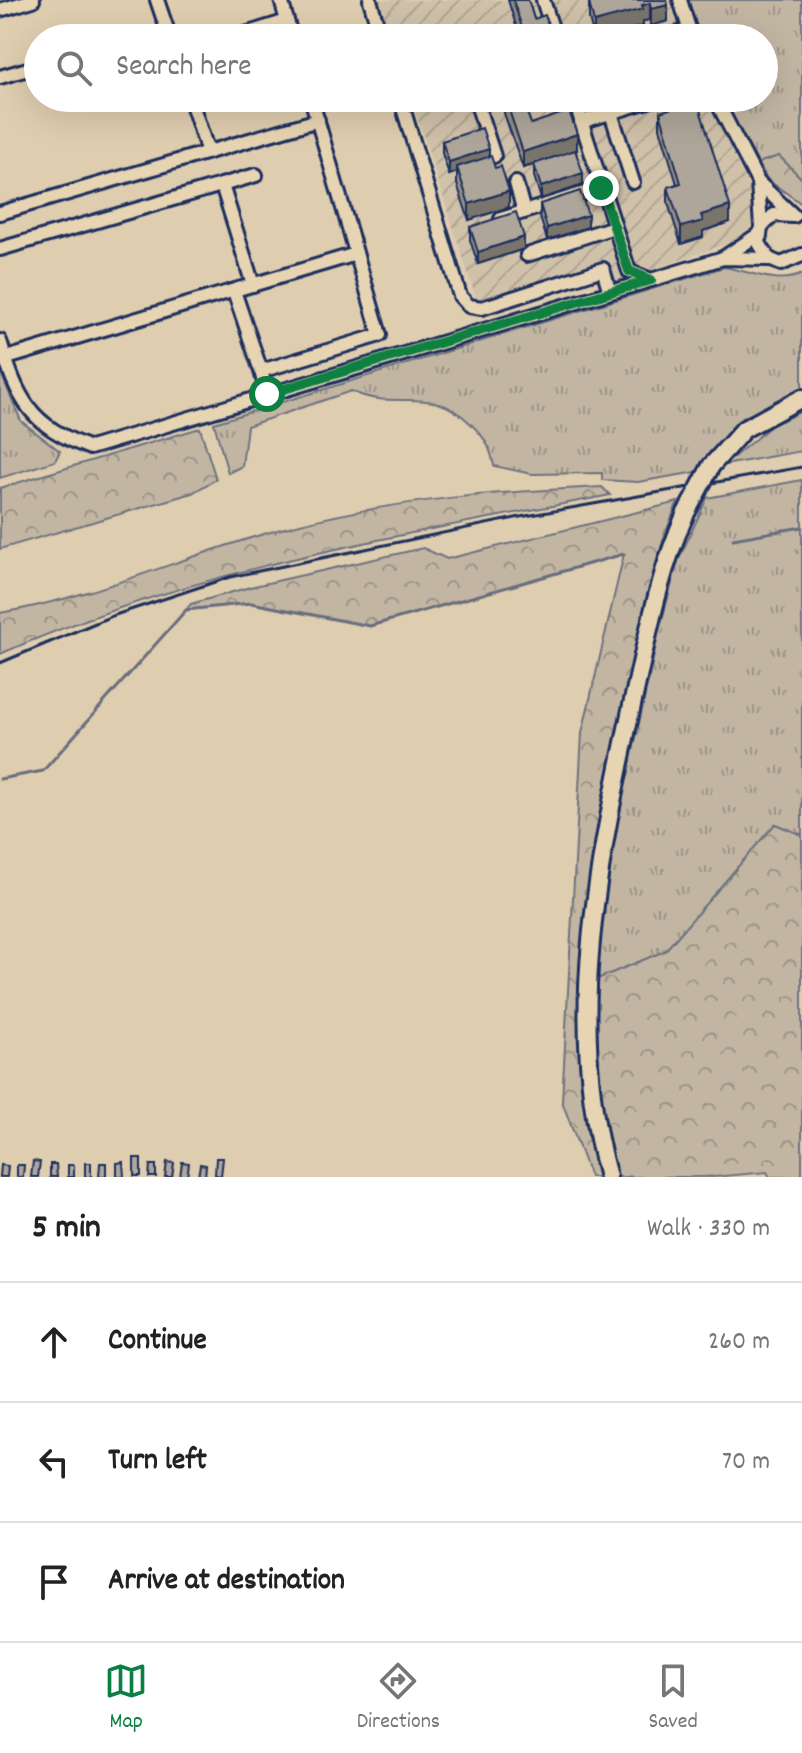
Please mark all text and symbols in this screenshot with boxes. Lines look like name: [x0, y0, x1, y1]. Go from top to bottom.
search box: [24, 24, 778, 112]
icon: search: [52, 46, 96, 90]
text: Search here: [116, 47, 252, 90]
route end: [583, 170, 619, 206]
route start: [249, 376, 285, 412]
text: 5 min: [32, 1205, 101, 1254]
text: Walk · 330 m: [647, 1211, 770, 1248]
icon: ahead: [32, 1320, 76, 1364]
text: Continue: [108, 1321, 207, 1364]
text: 260 m: [708, 1324, 770, 1361]
icon: left: [32, 1440, 76, 1484]
text: Turn left: [108, 1441, 207, 1484]
text: 70 m: [722, 1444, 770, 1481]
icon: arrive: [32, 1560, 76, 1604]
text: Arrive at destination: [108, 1561, 345, 1604]
tab: Map: [104, 1659, 148, 1738]
tab: Directions: [357, 1659, 440, 1738]
tab: Saved: [649, 1659, 698, 1738]

